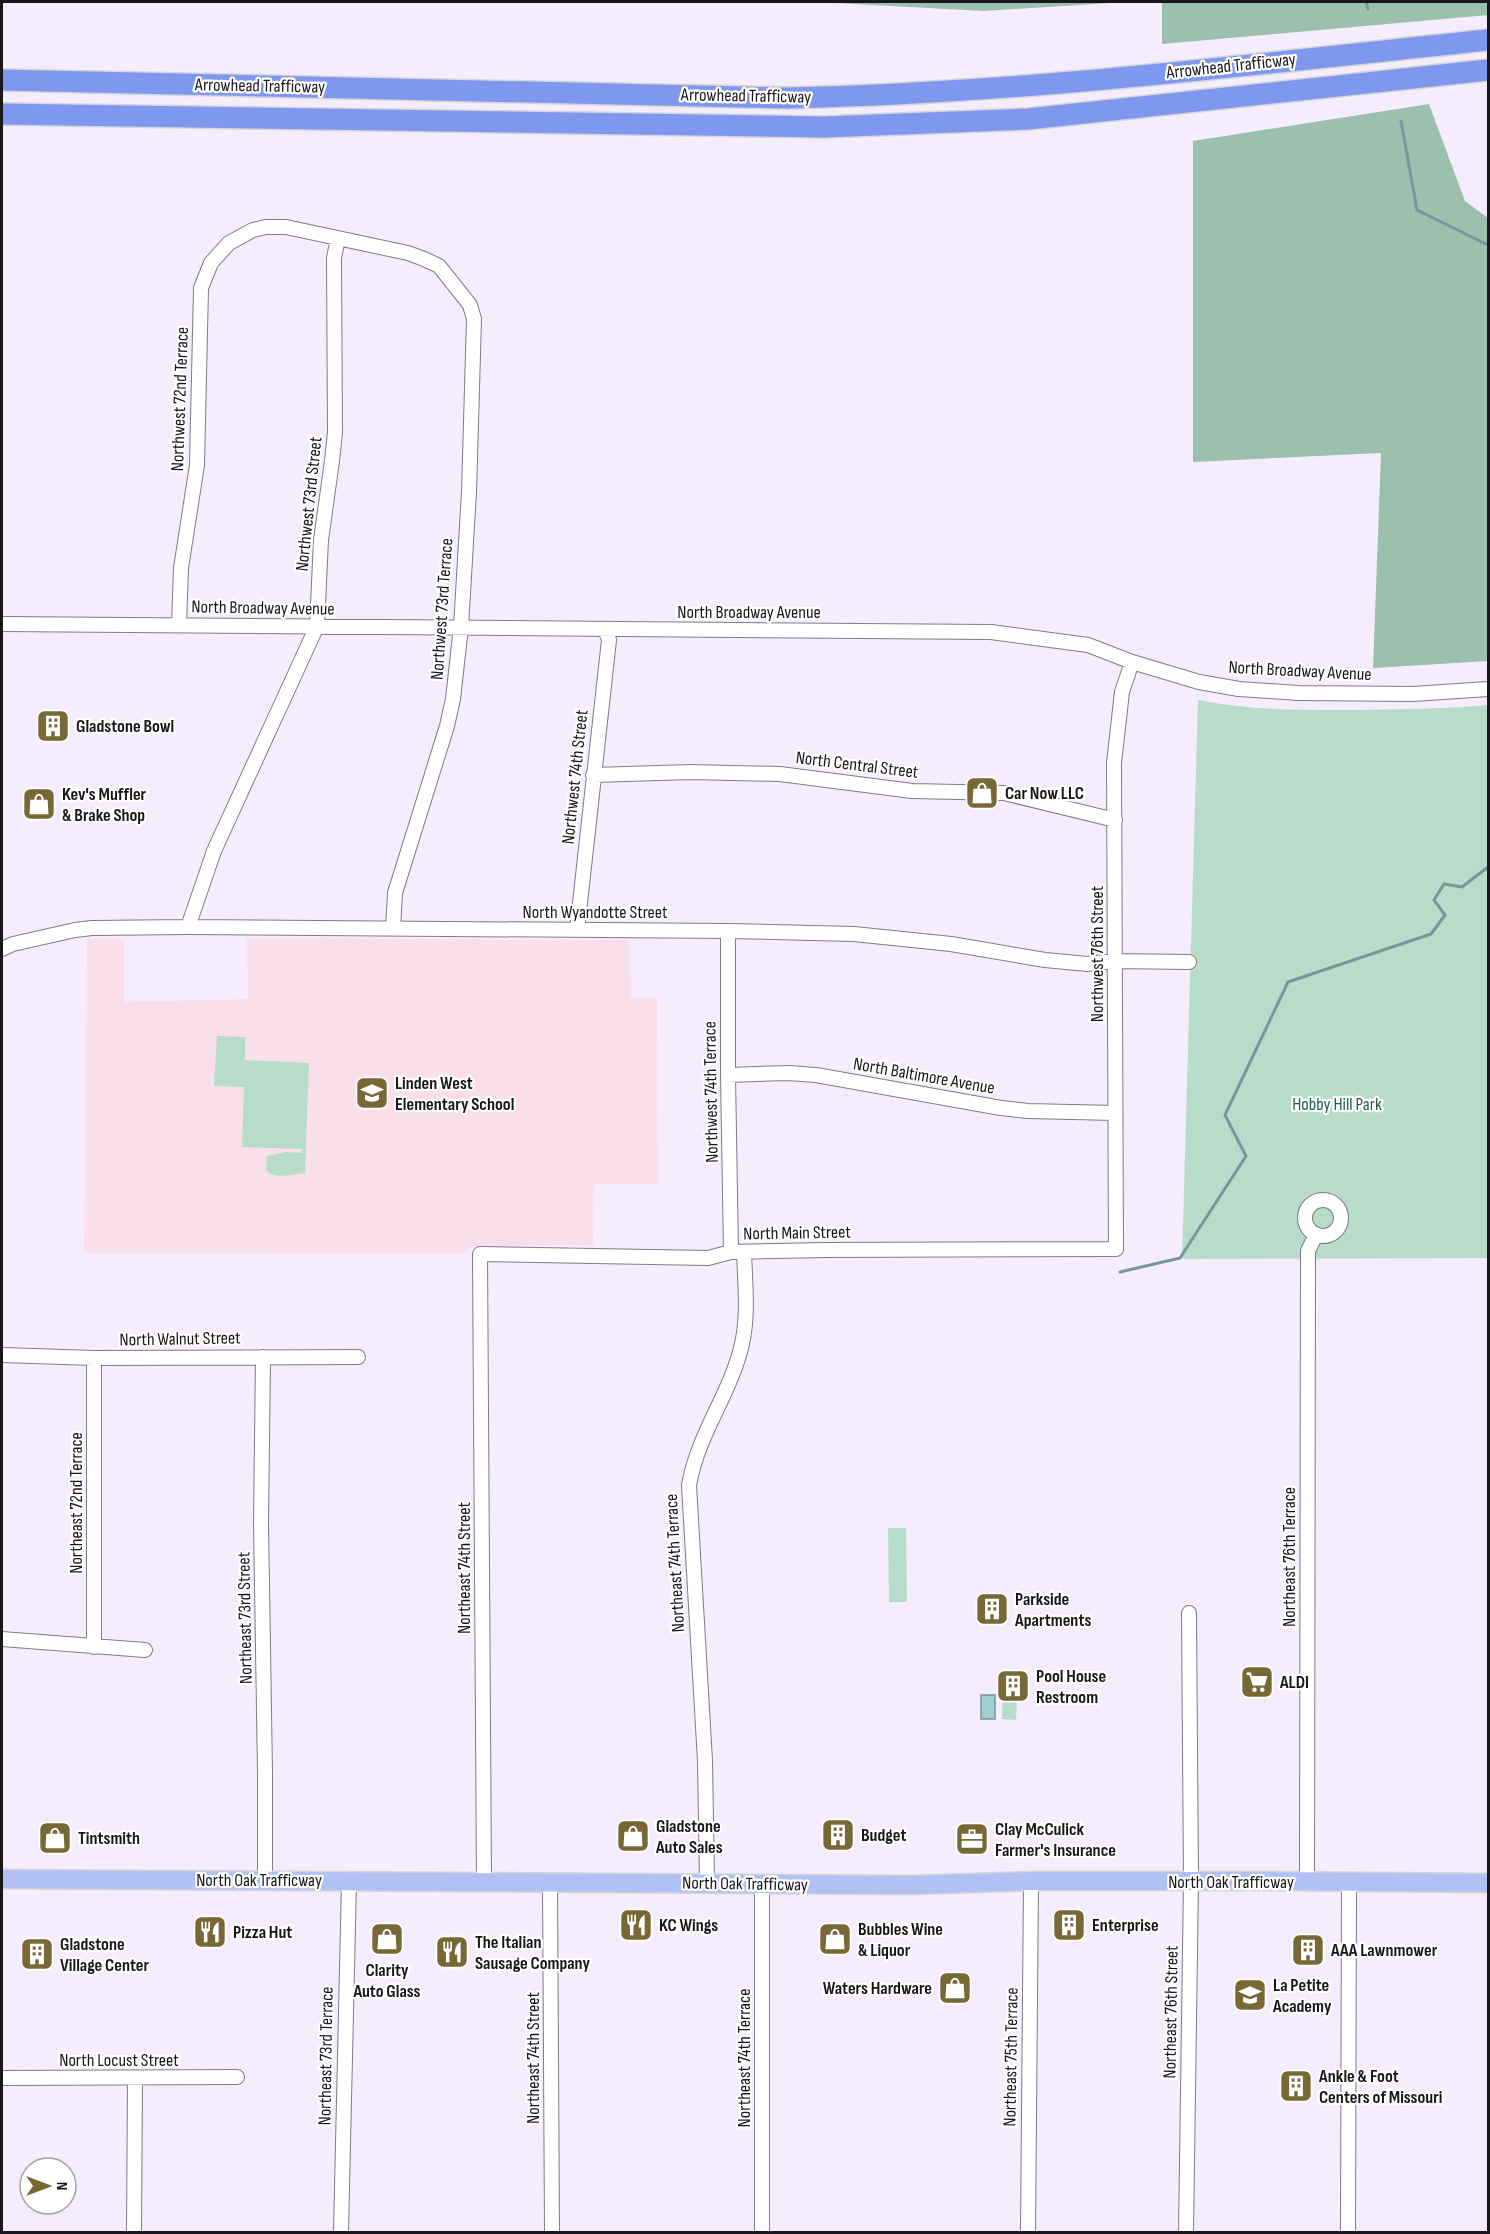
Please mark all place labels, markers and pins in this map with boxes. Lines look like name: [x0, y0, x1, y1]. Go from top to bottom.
building icon: Gladstone Bowl: [35, 708, 71, 744]
place label: Gladstone Bowl: [76, 716, 174, 737]
shop icon: Car Now LLC: [964, 775, 1000, 811]
place label: Car Now LLC: [1005, 783, 1084, 804]
place label: Kev's Muffler & Brake Shop: [62, 784, 147, 826]
shop icon: Kev's Muffler & Brake Shop: [21, 786, 57, 822]
place label: Linden West Elementary School: [395, 1073, 514, 1115]
school or university icon: Linden West Elementary School: [354, 1075, 390, 1111]
place label: Parkside Apartments: [1014, 1589, 1091, 1631]
building icon: Parkside Apartments: [974, 1591, 1010, 1627]
supermarket icon: ALDI: [1239, 1664, 1275, 1700]
place label: Pool House Restroom: [1036, 1666, 1106, 1708]
building icon: Pool House Restroom: [995, 1668, 1031, 1704]
place label: ALDI: [1279, 1672, 1309, 1693]
place label: Gladstone Auto Sales: [655, 1816, 723, 1858]
building icon: Budget: [820, 1817, 856, 1853]
shop icon: Gladstone Auto Sales: [615, 1818, 651, 1854]
place label: Clay McCulick Farmer's Insurance: [995, 1819, 1116, 1861]
shop icon: Tintsmith: [37, 1820, 73, 1856]
office icon: Clay McCulick Farmer's Insurance: [954, 1821, 990, 1857]
place label: Budget: [861, 1825, 906, 1846]
place label: Tintsmith: [78, 1828, 140, 1849]
restaurant icon: KC Wings: [618, 1907, 654, 1943]
building icon: Enterprise: [1051, 1907, 1087, 1943]
restaurant icon: Pizza Hut: [192, 1914, 228, 1950]
place label: KC Wings: [659, 1915, 718, 1936]
place label: Enterprise: [1092, 1915, 1159, 1936]
place label: Bubbles Wine & Liquor: [858, 1919, 943, 1961]
shop icon: Clarity Auto Glass: [369, 1921, 405, 1957]
shop icon: Bubbles Wine & Liquor: [817, 1921, 853, 1957]
place label: Pizza Hut: [233, 1922, 292, 1943]
place label: The Italian Sausage Company: [475, 1932, 591, 1974]
building icon: AAA Lawnmower: [1290, 1932, 1326, 1968]
place label: Gladstone Village Center: [60, 1934, 150, 1976]
restaurant icon: The Italian Sausage Company: [434, 1934, 470, 1970]
building icon: Gladstone Village Center: [19, 1936, 55, 1972]
place label: AAA Lawnmower: [1330, 1940, 1438, 1961]
place label: Clarity Auto Glass: [352, 1960, 421, 2002]
shop icon: Waters Hardware: [937, 1970, 973, 2006]
place label: La Petite Academy: [1272, 1975, 1332, 2017]
school or university icon: La Petite Academy: [1232, 1977, 1268, 2013]
place label: Waters Hardware: [823, 1978, 932, 1999]
place label: Ankle & Foot Centers of Missouri: [1318, 2066, 1442, 2108]
building icon: Ankle & Foot Centers of Missouri: [1278, 2068, 1314, 2104]

